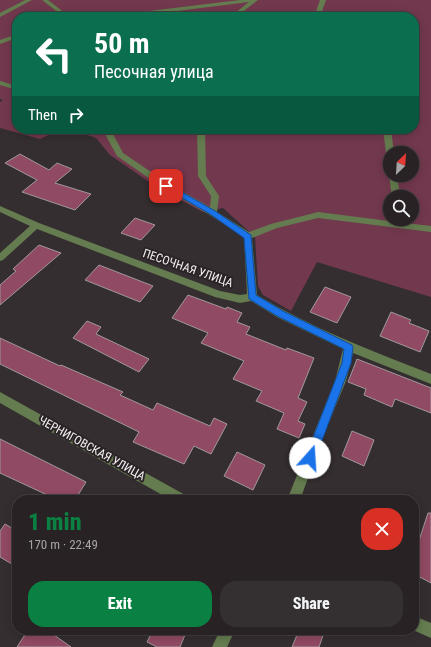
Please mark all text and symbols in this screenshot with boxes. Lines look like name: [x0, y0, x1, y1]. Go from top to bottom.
text: 50 m: [94, 27, 150, 60]
icon: left: [28, 28, 80, 80]
text: Песочная улица: [94, 61, 214, 82]
icon: right: [65, 104, 87, 126]
text: Then: [28, 106, 57, 124]
north arrow: [383, 146, 419, 182]
map controls: [383, 146, 419, 226]
pin: [149, 169, 183, 203]
icon: arrive: [155, 175, 177, 197]
button: search: [383, 190, 419, 226]
street label: ПЕСОЧНАЯ УЛИЦА: [141, 246, 235, 290]
street label: ЧЕРНИГОВСКАЯ УЛИЦА: [36, 413, 148, 483]
position arrow: [289, 437, 331, 479]
text: 1 min: [28, 508, 82, 536]
button: close: [361, 508, 403, 550]
text: 170 m · 22:49: [28, 537, 98, 552]
button: Exit: [28, 581, 212, 627]
button: Share: [220, 581, 403, 627]

